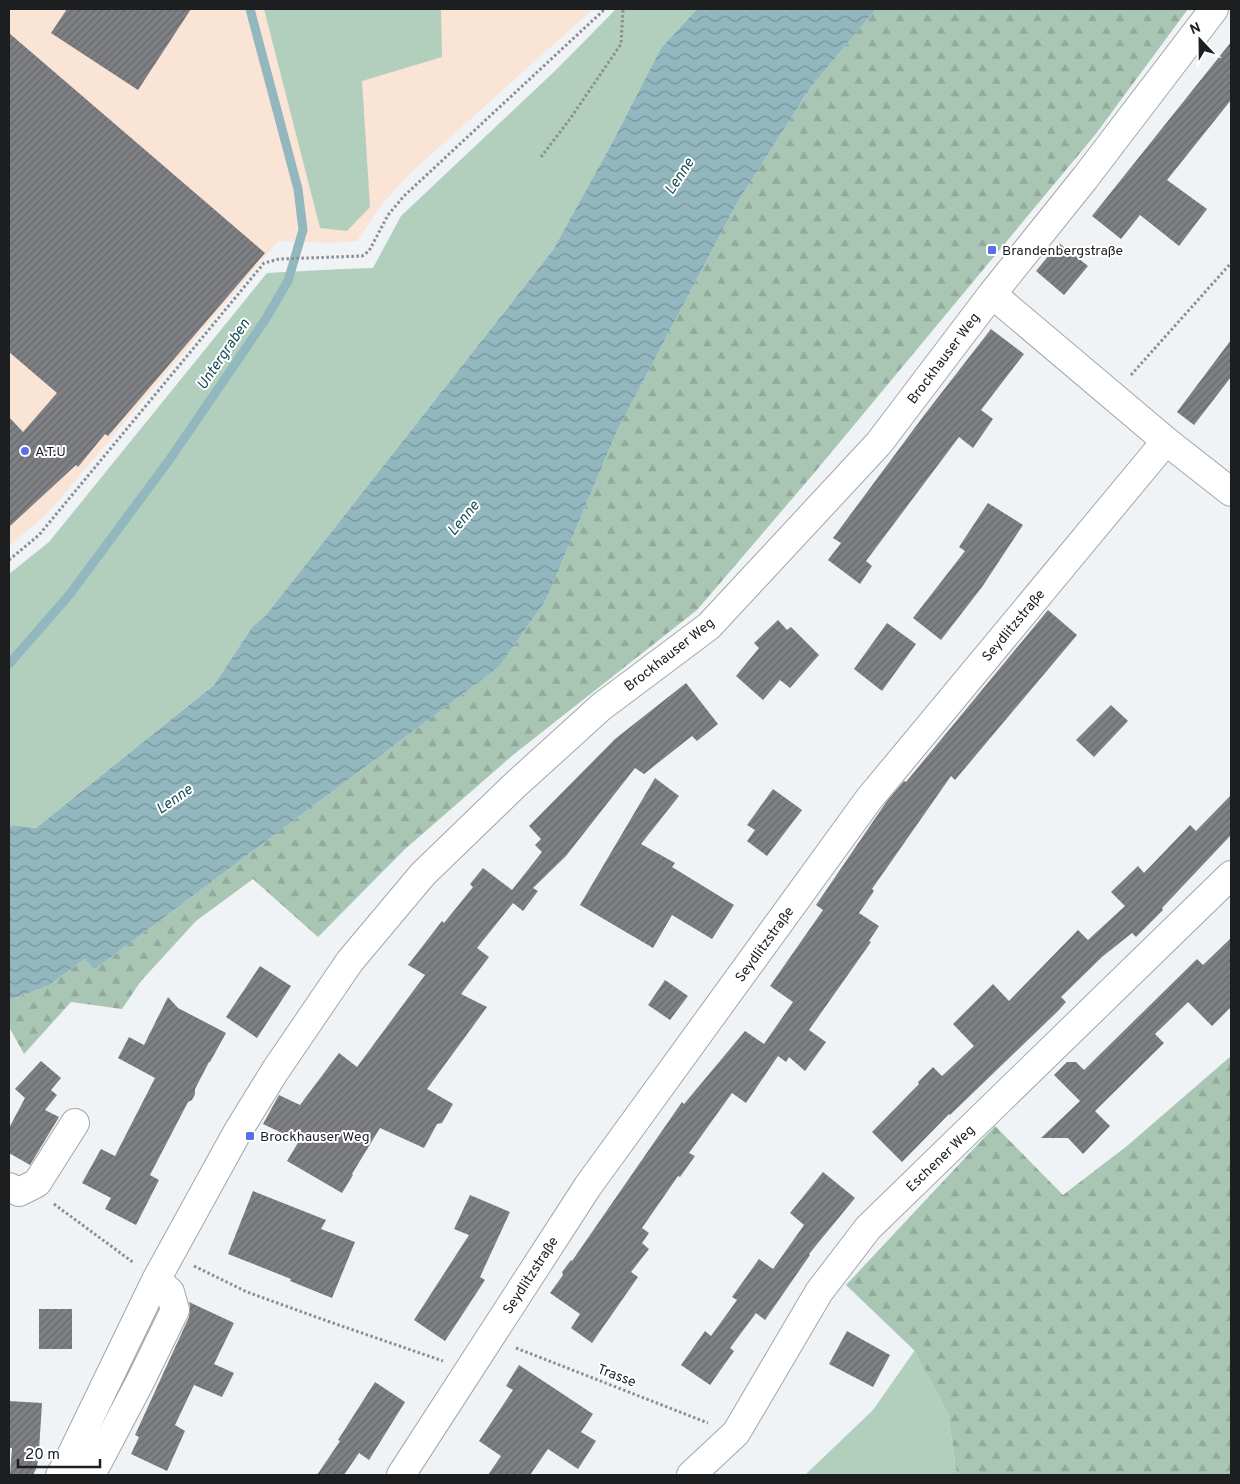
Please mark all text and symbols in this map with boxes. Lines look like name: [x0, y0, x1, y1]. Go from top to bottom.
north arrow: [1175, 15, 1225, 65]
text: N: [1188, 20, 1204, 39]
water label: Lenne: [661, 155, 699, 199]
place label: Brandenbergstraße: [1002, 243, 1123, 260]
marker: Brandenbergstraße: [986, 244, 998, 256]
street label: Brockhauser Weg: [904, 310, 984, 408]
water label: Untergraben: [194, 316, 255, 394]
place label: A.T.U: [35, 444, 66, 461]
marker: A.T.U: [19, 445, 31, 457]
water label: Lenne: [444, 497, 484, 540]
street label: Seydlitzstraße: [979, 586, 1049, 665]
street label: Brockhauser Weg: [621, 615, 718, 696]
water label: Lenne: [153, 781, 197, 819]
street label: Seydlitzstraße: [732, 904, 798, 986]
street label: Eschener Weg: [903, 1122, 979, 1196]
place label: Brockhauser Weg: [260, 1129, 370, 1146]
marker: Brockhauser Weg: [244, 1130, 256, 1142]
street label: Seydlitzstraße: [500, 1234, 563, 1318]
street label: Trasse: [595, 1361, 638, 1392]
scale bar: [18, 1436, 100, 1468]
text: 20 m: [25, 1446, 60, 1465]

